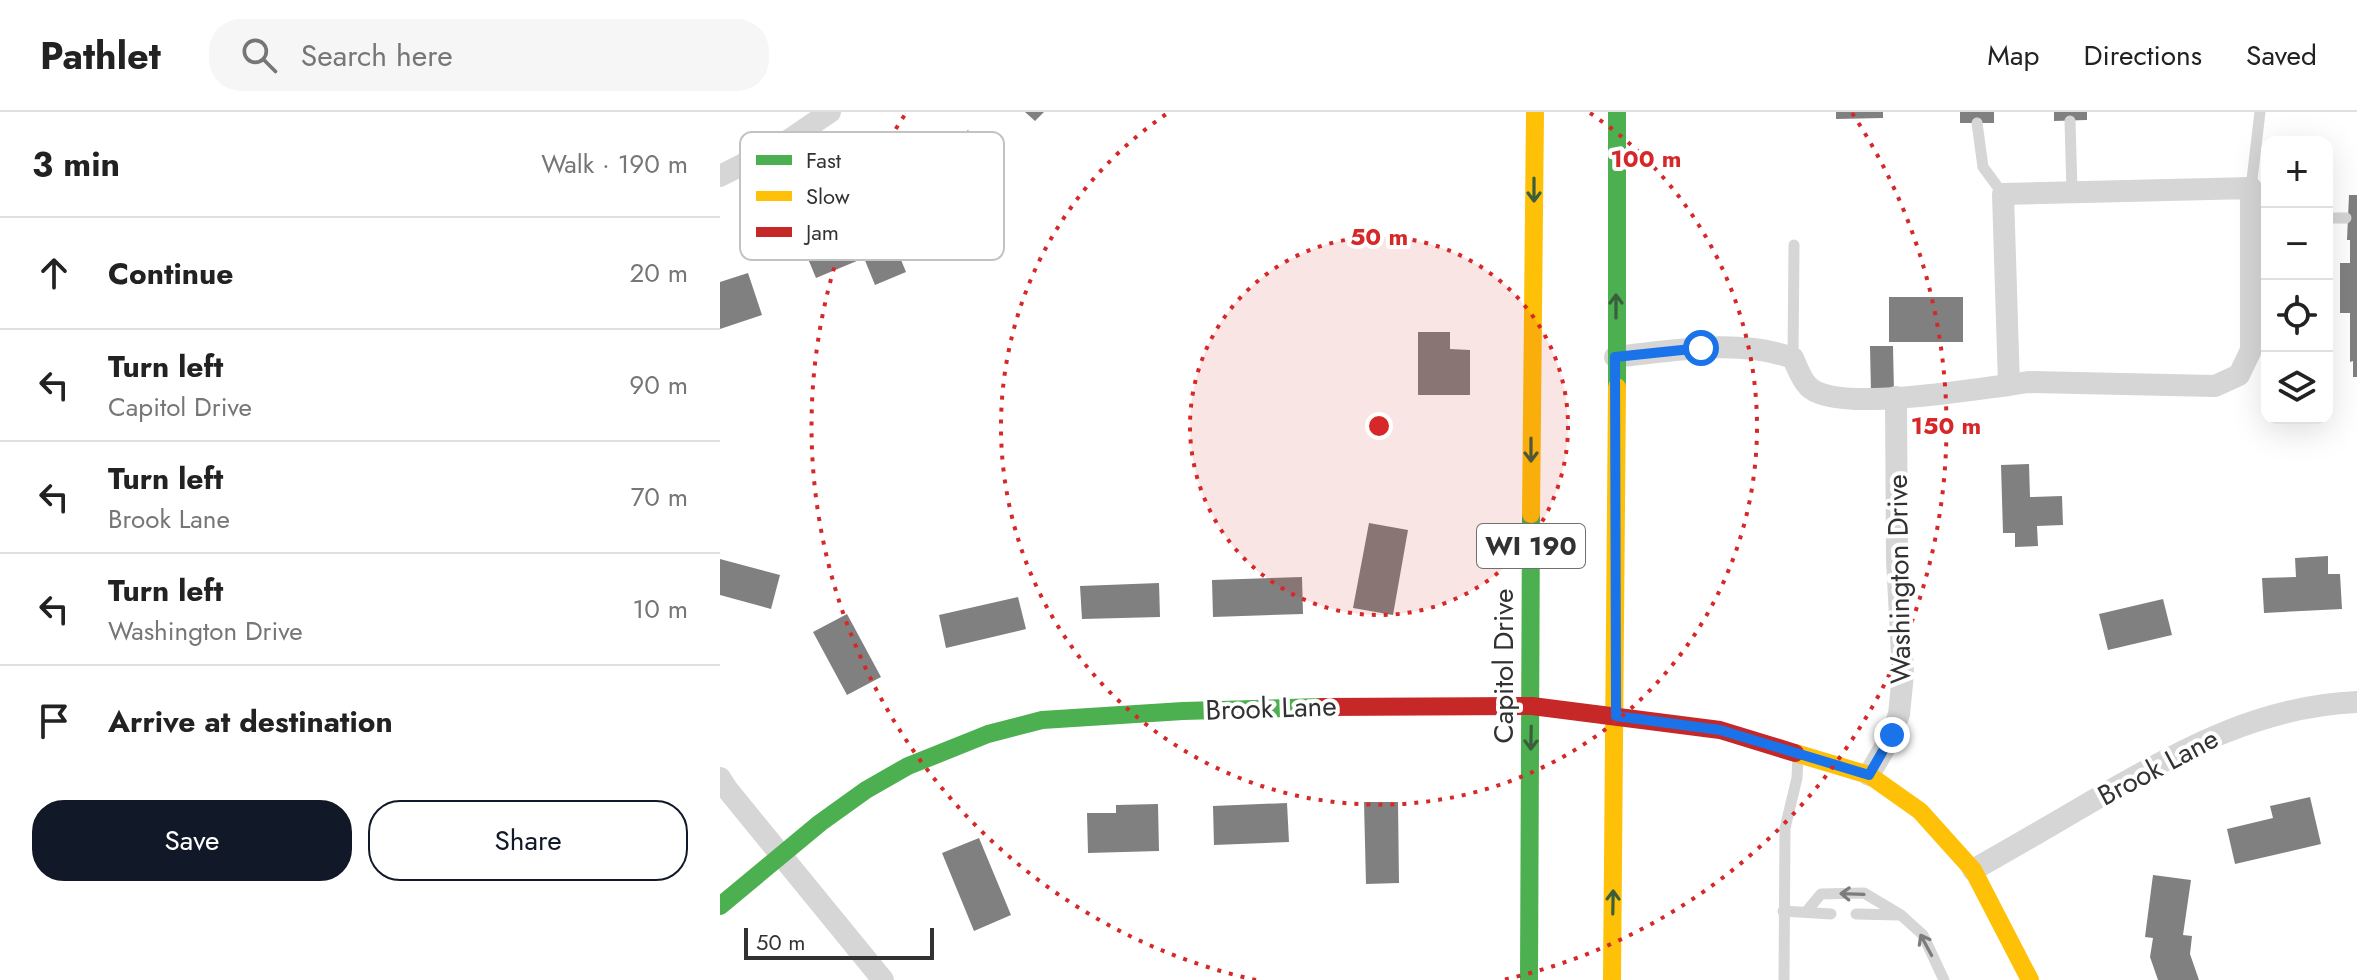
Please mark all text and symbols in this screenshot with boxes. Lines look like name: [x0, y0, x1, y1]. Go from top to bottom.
search box: [209, 19, 769, 91]
text: Pathlet: [40, 28, 161, 83]
icon: search: [237, 33, 281, 77]
text: Search here: [301, 34, 453, 77]
text: Map: [1987, 35, 2039, 76]
text: Directions: [2083, 35, 2202, 76]
text: Saved: [2246, 35, 2317, 76]
legend: [740, 132, 1004, 260]
map controls: [2261, 136, 2333, 424]
button: +: [2261, 136, 2333, 208]
text: 3 min: [32, 140, 120, 189]
text: 100 m: [1611, 141, 1681, 176]
text: Fast: [806, 144, 842, 176]
text: Walk · 190 m: [541, 145, 688, 183]
one-way arrow: [1526, 176, 1542, 203]
text: Slow: [806, 180, 850, 212]
button: −: [2261, 208, 2333, 280]
text: Jam: [803, 216, 839, 248]
text: 50 m: [1350, 219, 1408, 254]
icon: ahead: [32, 251, 76, 295]
text: Continue: [108, 252, 234, 295]
text: 20 m: [630, 254, 688, 292]
button: locate: [2261, 280, 2333, 352]
one-way arrow: [1608, 293, 1624, 320]
route start: [1683, 330, 1719, 366]
text: Turn left: [108, 345, 223, 388]
button: layers: [2261, 352, 2333, 424]
icon: left: [32, 363, 76, 407]
text: 90 m: [629, 366, 688, 404]
text: Capitol Drive: [108, 388, 252, 426]
text: 150 m: [1911, 408, 1981, 443]
centre of rings: [1365, 412, 1393, 440]
one-way arrow: [1523, 436, 1539, 463]
text: Turn left: [108, 457, 223, 500]
street label: Washington Drive: [1877, 474, 1921, 684]
icon: left: [32, 475, 76, 519]
text: 70 m: [631, 478, 688, 516]
text: Brook Lane: [108, 500, 230, 538]
road number: WI 190: [1477, 524, 1585, 568]
text: Turn left: [108, 569, 223, 612]
icon: left: [32, 587, 76, 631]
street label: Capitol Drive: [1483, 589, 1524, 743]
text: 10 m: [633, 590, 688, 628]
text: Washington Drive: [108, 612, 303, 650]
street label: Brook Lane: [1205, 685, 1337, 731]
icon: arrive: [32, 699, 76, 743]
text: Arrive at destination: [108, 700, 393, 743]
route end: [1874, 717, 1910, 753]
street label: Brook Lane: [2090, 718, 2226, 816]
one-way arrow: [1524, 724, 1539, 751]
button: Save: [32, 800, 352, 881]
button: Share: [368, 800, 688, 881]
one-way arrow: [1839, 886, 1866, 902]
one-way arrow: [1606, 889, 1621, 916]
scale bar: [744, 924, 934, 960]
text: 50 m: [756, 926, 805, 958]
one-way arrow: [1918, 934, 1934, 957]

